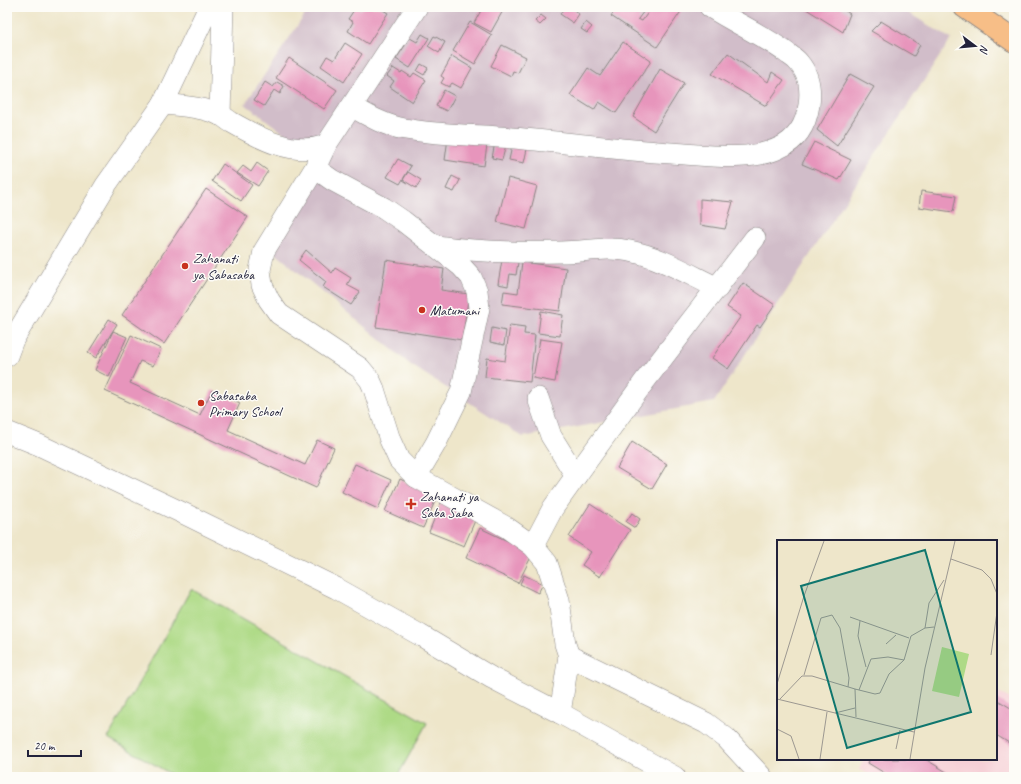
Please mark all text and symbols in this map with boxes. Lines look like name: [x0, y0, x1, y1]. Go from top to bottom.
north arrow: [955, 26, 995, 66]
text: N: [976, 44, 992, 56]
place label: Zahanati ya Sabasaba: [192, 250, 255, 283]
marker: Zahanati ya Sabasaba: [180, 261, 190, 271]
place label: Matumani: [430, 302, 482, 319]
marker: Matumani: [417, 305, 427, 315]
place label: Sabasaba Primary School: [209, 387, 284, 420]
marker: Sabasaba Primary School: [196, 398, 206, 408]
place label: Zahanati ya Saba Saba: [420, 488, 480, 521]
marker: Zahanati ya Saba Saba: [405, 498, 417, 510]
inset map: [777, 540, 997, 760]
scale bar: [28, 732, 81, 758]
text: 20 m: [34, 738, 56, 754]

